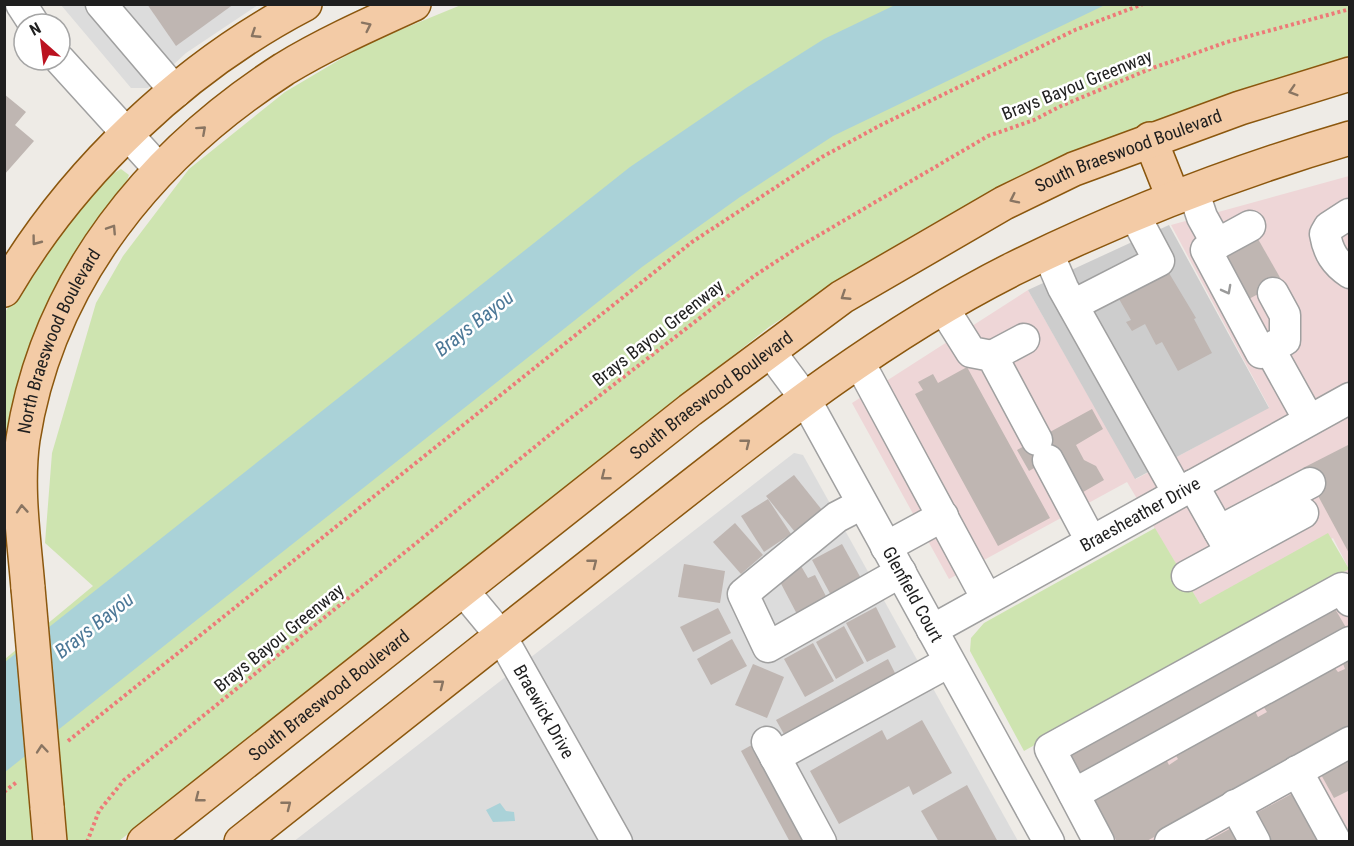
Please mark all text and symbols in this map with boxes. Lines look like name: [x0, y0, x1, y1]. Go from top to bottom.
north arrow: [12, 12, 72, 72]
text: N: [26, 19, 44, 40]
one-way arrow: [360, 22, 371, 33]
one-way arrow: [251, 27, 261, 39]
street label: Brays Bayou Greenway: [999, 45, 1155, 124]
one-way arrow: [1288, 84, 1299, 96]
street label: South Braeswood Boulevard: [1031, 105, 1225, 196]
one-way arrow: [195, 126, 206, 137]
one-way arrow: [1009, 191, 1020, 203]
one-way arrow: [104, 225, 116, 235]
one-way arrow: [32, 235, 43, 246]
street label: North Braeswood Boulevard: [13, 245, 105, 435]
street label: Brays Bayou Greenway: [588, 275, 728, 390]
one-way arrow: [1220, 283, 1231, 294]
water label: Brays Bayou: [430, 285, 518, 361]
one-way arrow: [841, 289, 852, 300]
street label: South Braeswood Boulevard: [625, 326, 796, 464]
one-way arrow: [740, 439, 751, 450]
one-way arrow: [601, 469, 612, 480]
street label: Braesheather Drive: [1076, 472, 1204, 556]
one-way arrow: [15, 505, 28, 514]
street label: Glenfield Court: [878, 543, 948, 646]
one-way arrow: [586, 560, 597, 571]
street label: Brays Bayou Greenway: [210, 579, 348, 696]
water label: Brays Bayou: [50, 587, 138, 663]
street label: South Braeswood Boulevard: [244, 625, 413, 765]
street label: Braewick Drive: [509, 661, 579, 762]
one-way arrow: [433, 681, 444, 692]
one-way arrow: [36, 744, 49, 753]
one-way arrow: [195, 790, 206, 801]
one-way arrow: [280, 802, 291, 813]

